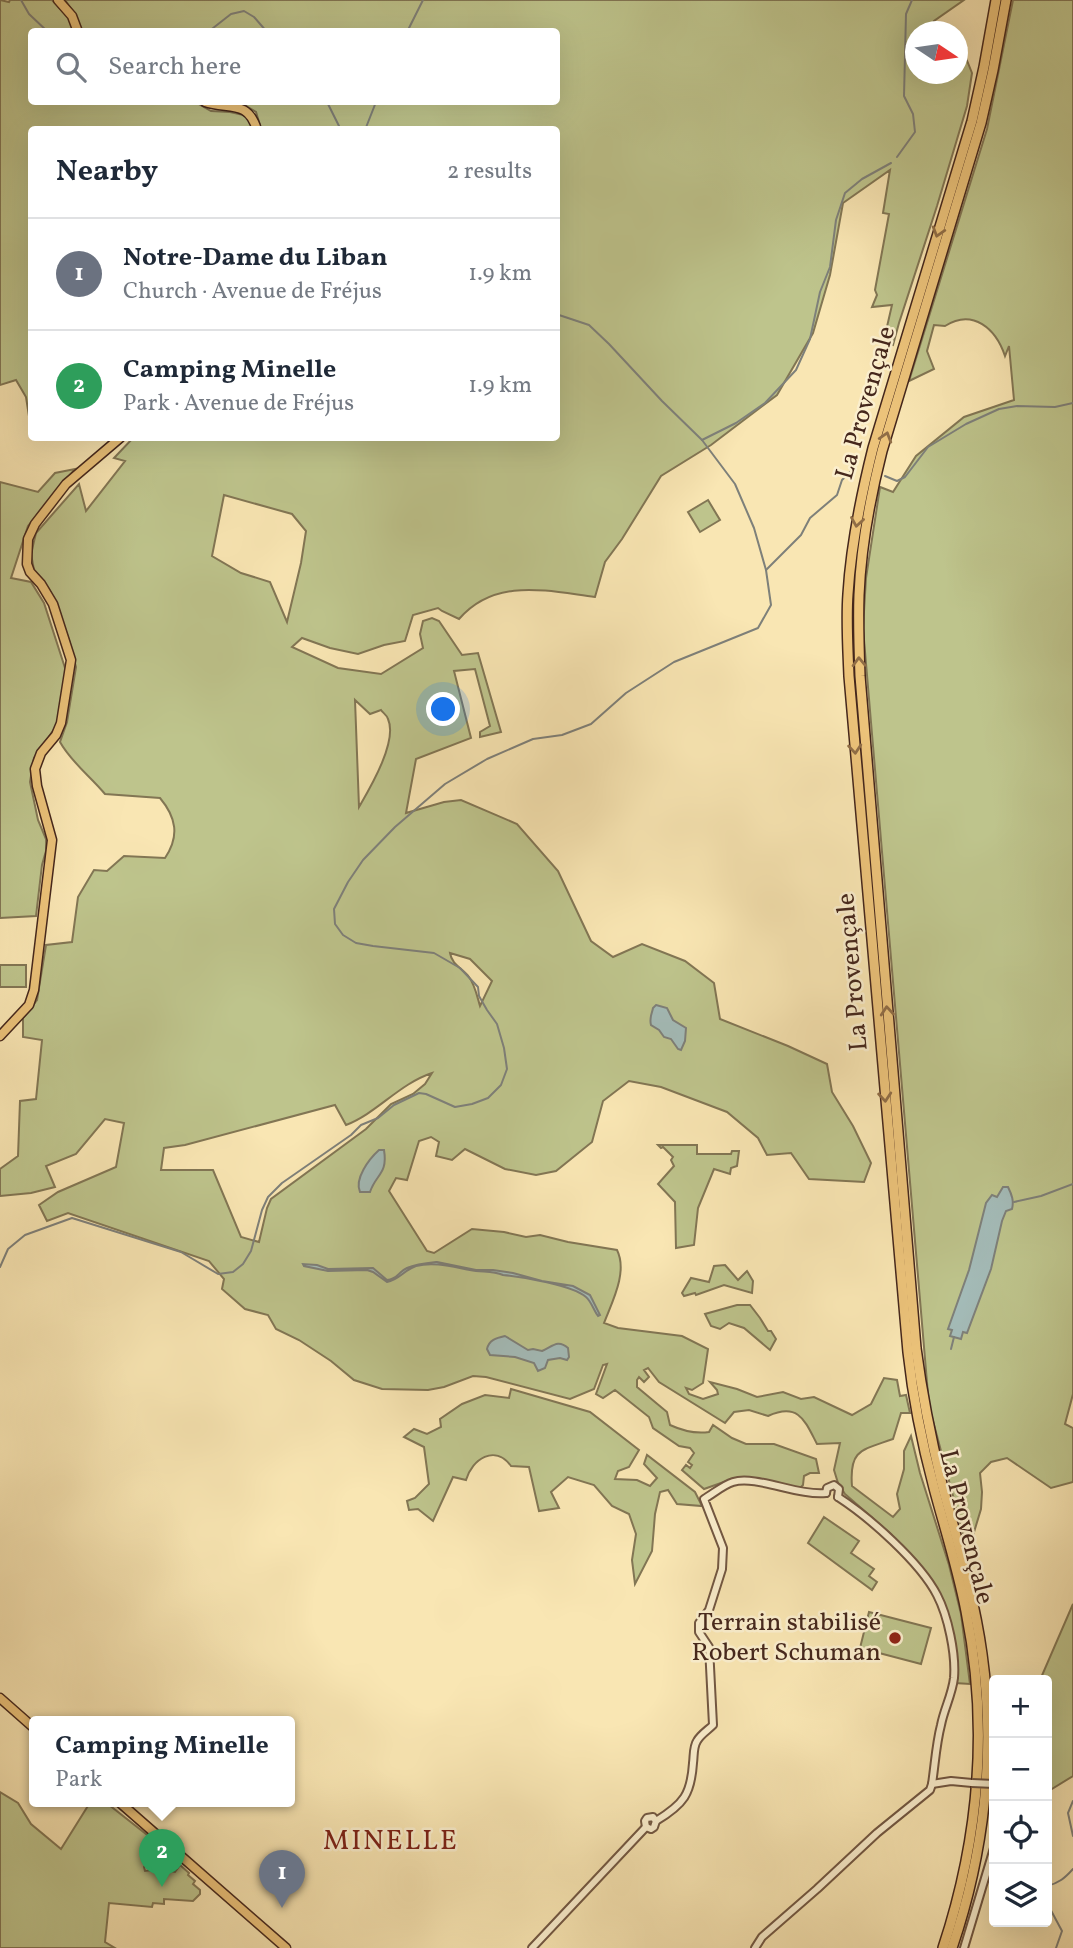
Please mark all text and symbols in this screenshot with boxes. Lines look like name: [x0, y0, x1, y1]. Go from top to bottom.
north arrow: [905, 21, 968, 84]
search box: [28, 28, 560, 105]
icon: search: [52, 48, 90, 86]
text: Search here: [108, 49, 241, 85]
text: Nearby: [56, 151, 158, 193]
text: 2 results: [447, 156, 532, 188]
one-way arrow: [932, 226, 947, 238]
text: Notre-Dame du Liban: [123, 240, 388, 276]
text: 1: [74, 258, 84, 290]
text: 1.9 km: [468, 258, 532, 290]
text: Church · Avenue de Fréjus: [123, 276, 382, 308]
street label: La Provençale: [827, 322, 905, 484]
text: Camping Minelle: [123, 352, 336, 388]
text: 2: [73, 370, 85, 402]
text: 1.9 km: [468, 370, 532, 402]
text: Park · Avenue de Fréjus: [123, 388, 354, 420]
one-way arrow: [878, 431, 893, 443]
one-way arrow: [850, 516, 865, 528]
one-way arrow: [852, 656, 867, 667]
your location: [426, 692, 460, 726]
one-way arrow: [847, 743, 862, 754]
street label: La Provençale: [828, 892, 878, 1052]
one-way arrow: [880, 1005, 895, 1016]
one-way arrow: [877, 1092, 892, 1103]
street label: La Provençale: [929, 1446, 1003, 1608]
place label: Terrain stabilisé Robert Schuman: [691, 1605, 881, 1671]
marker: Terrain stabilisé Robert Schuman: [887, 1630, 903, 1646]
map controls: [989, 1675, 1052, 1927]
button: +: [989, 1675, 1052, 1738]
popup: [29, 1716, 295, 1807]
text: Camping Minelle: [55, 1728, 269, 1764]
button: −: [989, 1738, 1052, 1801]
text: Park: [55, 1764, 102, 1796]
button: locate: [989, 1801, 1052, 1864]
district label: MINELLE: [323, 1822, 459, 1861]
pin: 2: [139, 1829, 185, 1887]
pin: 1: [259, 1850, 305, 1908]
button: layers: [989, 1864, 1052, 1927]

